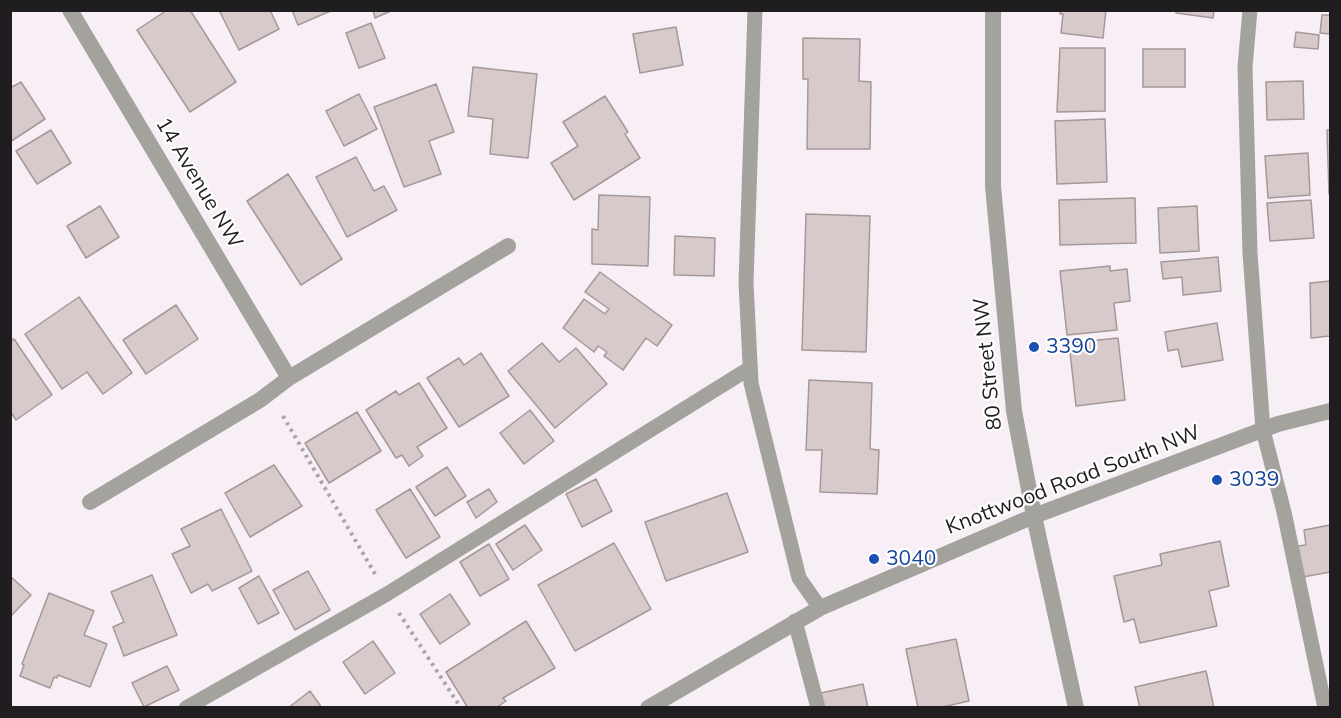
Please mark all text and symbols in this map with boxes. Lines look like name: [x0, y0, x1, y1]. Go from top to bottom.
street label: 14 Avenue NW: [150, 113, 248, 253]
street label: 80 Street NW: [969, 296, 1007, 432]
place label: 3390: [1046, 334, 1096, 360]
marker: 3390: [1027, 340, 1041, 354]
street label: Knottwood Road South NW: [942, 420, 1204, 540]
place label: 3039: [1229, 467, 1279, 493]
marker: 3039: [1210, 473, 1224, 487]
place label: 3040: [886, 546, 936, 572]
marker: 3040: [867, 552, 881, 566]

